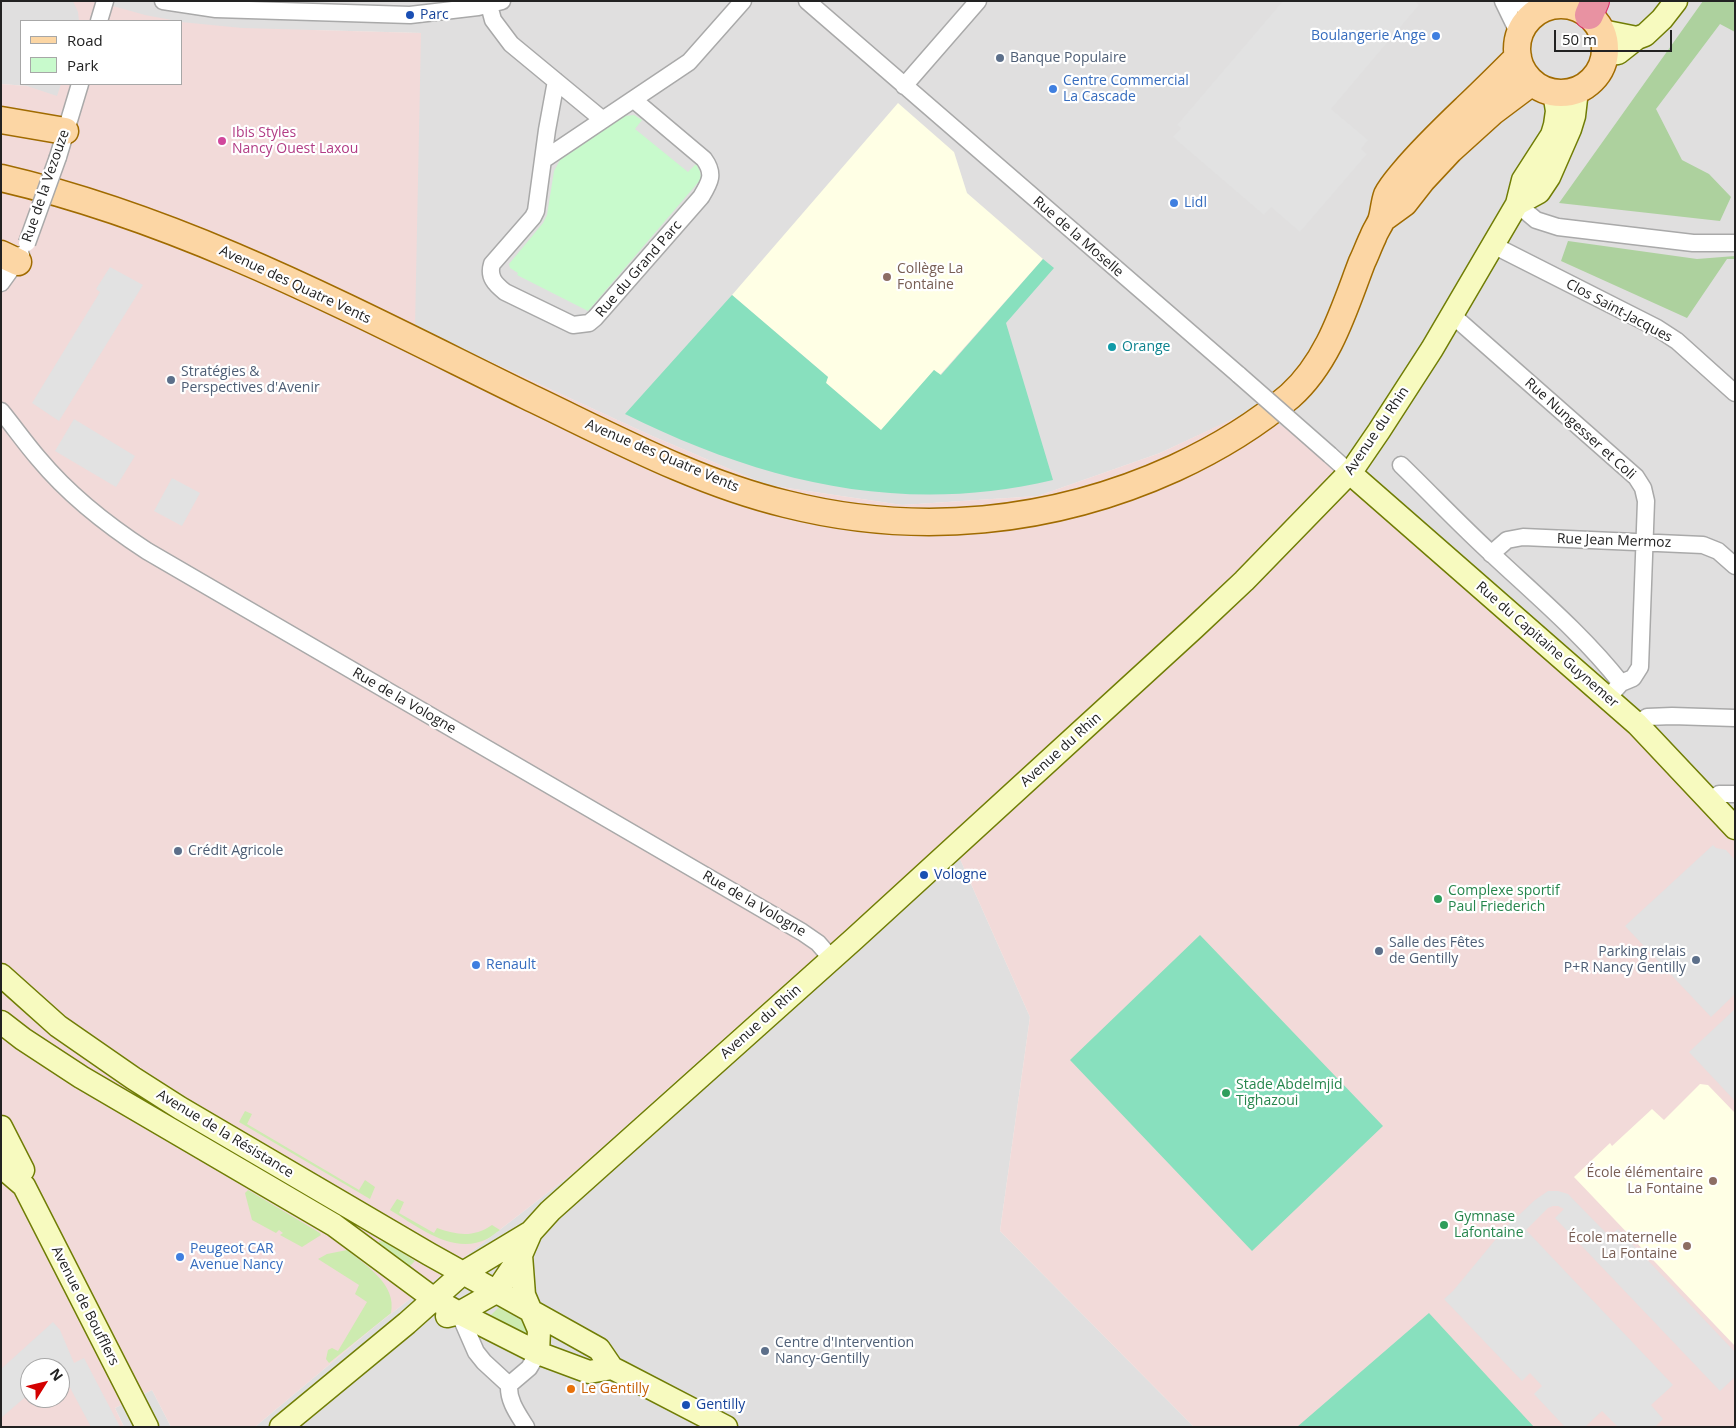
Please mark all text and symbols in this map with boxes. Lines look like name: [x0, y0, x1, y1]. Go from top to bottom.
place label: Parc: [420, 7, 449, 23]
marker: Parc: [404, 9, 416, 21]
legend: [20, 20, 182, 85]
scale bar: [1556, 20, 1674, 52]
place label: Boulangerie Ange: [1311, 28, 1426, 44]
text: 50 m: [1562, 29, 1597, 49]
text: Road: [67, 30, 103, 50]
marker: Boulangerie Ange: [1430, 30, 1442, 42]
place label: Banque Populaire: [1010, 50, 1126, 66]
marker: Banque Populaire: [994, 52, 1006, 64]
text: Park: [67, 55, 98, 75]
place label: Centre Commercial La Cascade: [1063, 73, 1189, 105]
marker: Centre Commercial La Cascade: [1047, 83, 1059, 95]
place label: Ibis Styles Nancy Ouest Laxou: [232, 125, 358, 158]
street label: Rue de la Vezouze: [19, 128, 73, 244]
marker: Ibis Styles Nancy Ouest Laxou: [216, 135, 228, 147]
street label: Rue de la Moselle: [1029, 193, 1127, 281]
place label: Lidl: [1184, 195, 1207, 211]
marker: Lidl: [1168, 197, 1180, 209]
street label: Rue du Grand Parc: [592, 217, 686, 321]
street label: Avenue des Quatre Vents: [217, 243, 373, 327]
place label: Collège La Fontaine: [897, 261, 963, 294]
marker: Collège La Fontaine: [881, 271, 893, 283]
street label: Clos Saint-Jacques: [1563, 276, 1675, 346]
place label: Orange: [1122, 339, 1170, 355]
marker: Orange: [1106, 341, 1118, 353]
place label: Stratégies & Perspectives d'Avenir: [181, 364, 320, 397]
marker: Stratégies & Perspectives d'Avenir: [165, 374, 177, 386]
street label: Rue Nungesser et Coli: [1521, 375, 1639, 483]
street label: Avenue du Rhin: [1341, 384, 1413, 478]
street label: Avenue des Quatre Vents: [583, 416, 741, 496]
street label: Rue Jean Mermoz: [1557, 531, 1671, 551]
street label: Rue du Capitaine Guynemer: [1472, 579, 1622, 711]
street label: Rue de la Vologne: [349, 665, 459, 737]
street label: Avenue du Rhin: [1017, 709, 1105, 791]
place label: Crédit Agricole: [188, 843, 283, 859]
marker: Crédit Agricole: [172, 845, 184, 857]
place label: Vologne: [934, 867, 987, 883]
street label: Rue de la Vologne: [699, 868, 809, 940]
marker: Vologne: [918, 869, 930, 881]
place label: Complexe sportif Paul Friederich: [1448, 883, 1560, 916]
marker: Complexe sportif Paul Friederich: [1432, 893, 1444, 905]
place label: Salle des Fêtes de Gentilly: [1389, 935, 1484, 968]
place label: Parking relais P+R Nancy Gentilly: [1564, 944, 1686, 976]
marker: Salle des Fêtes de Gentilly: [1373, 945, 1385, 957]
marker: Parking relais P+R Nancy Gentilly: [1690, 954, 1702, 966]
place label: Renault: [486, 957, 536, 973]
marker: Renault: [470, 959, 482, 971]
street label: Avenue du Rhin: [717, 981, 805, 1063]
place label: Stade Abdelmjid Tighazoui: [1236, 1077, 1342, 1110]
street label: Avenue de la Résistance: [154, 1086, 296, 1182]
marker: Stade Abdelmjid Tighazoui: [1220, 1087, 1232, 1099]
place label: École élémentaire La Fontaine: [1587, 1165, 1703, 1198]
marker: École élémentaire La Fontaine: [1707, 1175, 1719, 1187]
place label: Gymnase Lafontaine: [1454, 1209, 1524, 1242]
marker: Gymnase Lafontaine: [1438, 1219, 1450, 1231]
place label: École maternelle La Fontaine: [1568, 1230, 1677, 1262]
marker: École maternelle La Fontaine: [1681, 1240, 1693, 1252]
place label: Peugeot CAR Avenue Nancy: [190, 1241, 283, 1274]
street label: Avenue de Boufflers: [48, 1244, 122, 1368]
marker: Peugeot CAR Avenue Nancy: [174, 1251, 186, 1263]
place label: Centre d'Intervention Nancy-Gentilly: [775, 1335, 914, 1368]
marker: Centre d'Intervention Nancy-Gentilly: [759, 1345, 771, 1357]
north arrow: [20, 1358, 70, 1408]
text: N: [46, 1364, 68, 1385]
place label: Le Gentilly: [581, 1381, 649, 1397]
marker: Le Gentilly: [565, 1383, 577, 1395]
place label: Gentilly: [696, 1397, 745, 1413]
marker: Gentilly: [680, 1399, 692, 1411]

